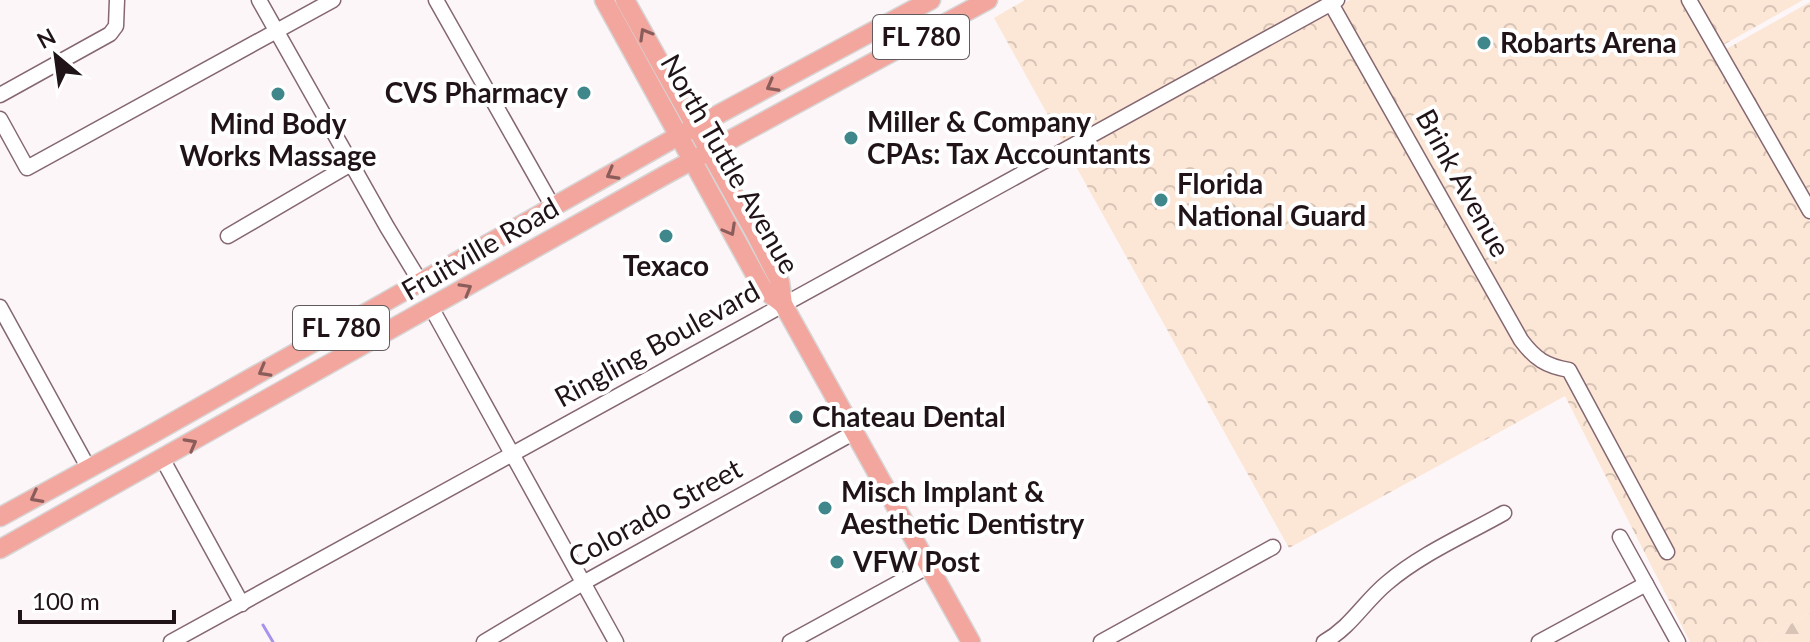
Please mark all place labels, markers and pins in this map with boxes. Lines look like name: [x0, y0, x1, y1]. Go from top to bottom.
place label: Robarts Arena: [1500, 25, 1677, 59]
marker: Robarts Arena: [1475, 34, 1493, 52]
place label: CVS Pharmacy: [385, 75, 568, 109]
marker: CVS Pharmacy: [575, 84, 593, 102]
marker: Mind Body Works Massage: [269, 85, 287, 103]
place label: Miller & Company CPAs: Tax Accountants: [867, 104, 1151, 170]
place label: Mind Body Works Massage: [180, 106, 377, 172]
marker: Miller & Company CPAs: Tax Accountants: [842, 129, 860, 147]
place label: Florida National Guard: [1177, 166, 1366, 232]
marker: Florida National Guard: [1152, 191, 1170, 209]
marker: Texaco: [657, 227, 675, 245]
place label: Texaco: [623, 248, 709, 282]
place label: Chateau Dental: [812, 399, 1006, 433]
marker: Chateau Dental: [787, 408, 805, 426]
place label: Misch Implant & Aesthetic Dentistry: [840, 474, 1085, 540]
marker: Misch Implant & Aesthetic Dentistry: [816, 499, 834, 517]
place label: VFW Post: [852, 544, 980, 578]
marker: VFW Post: [828, 553, 846, 571]

